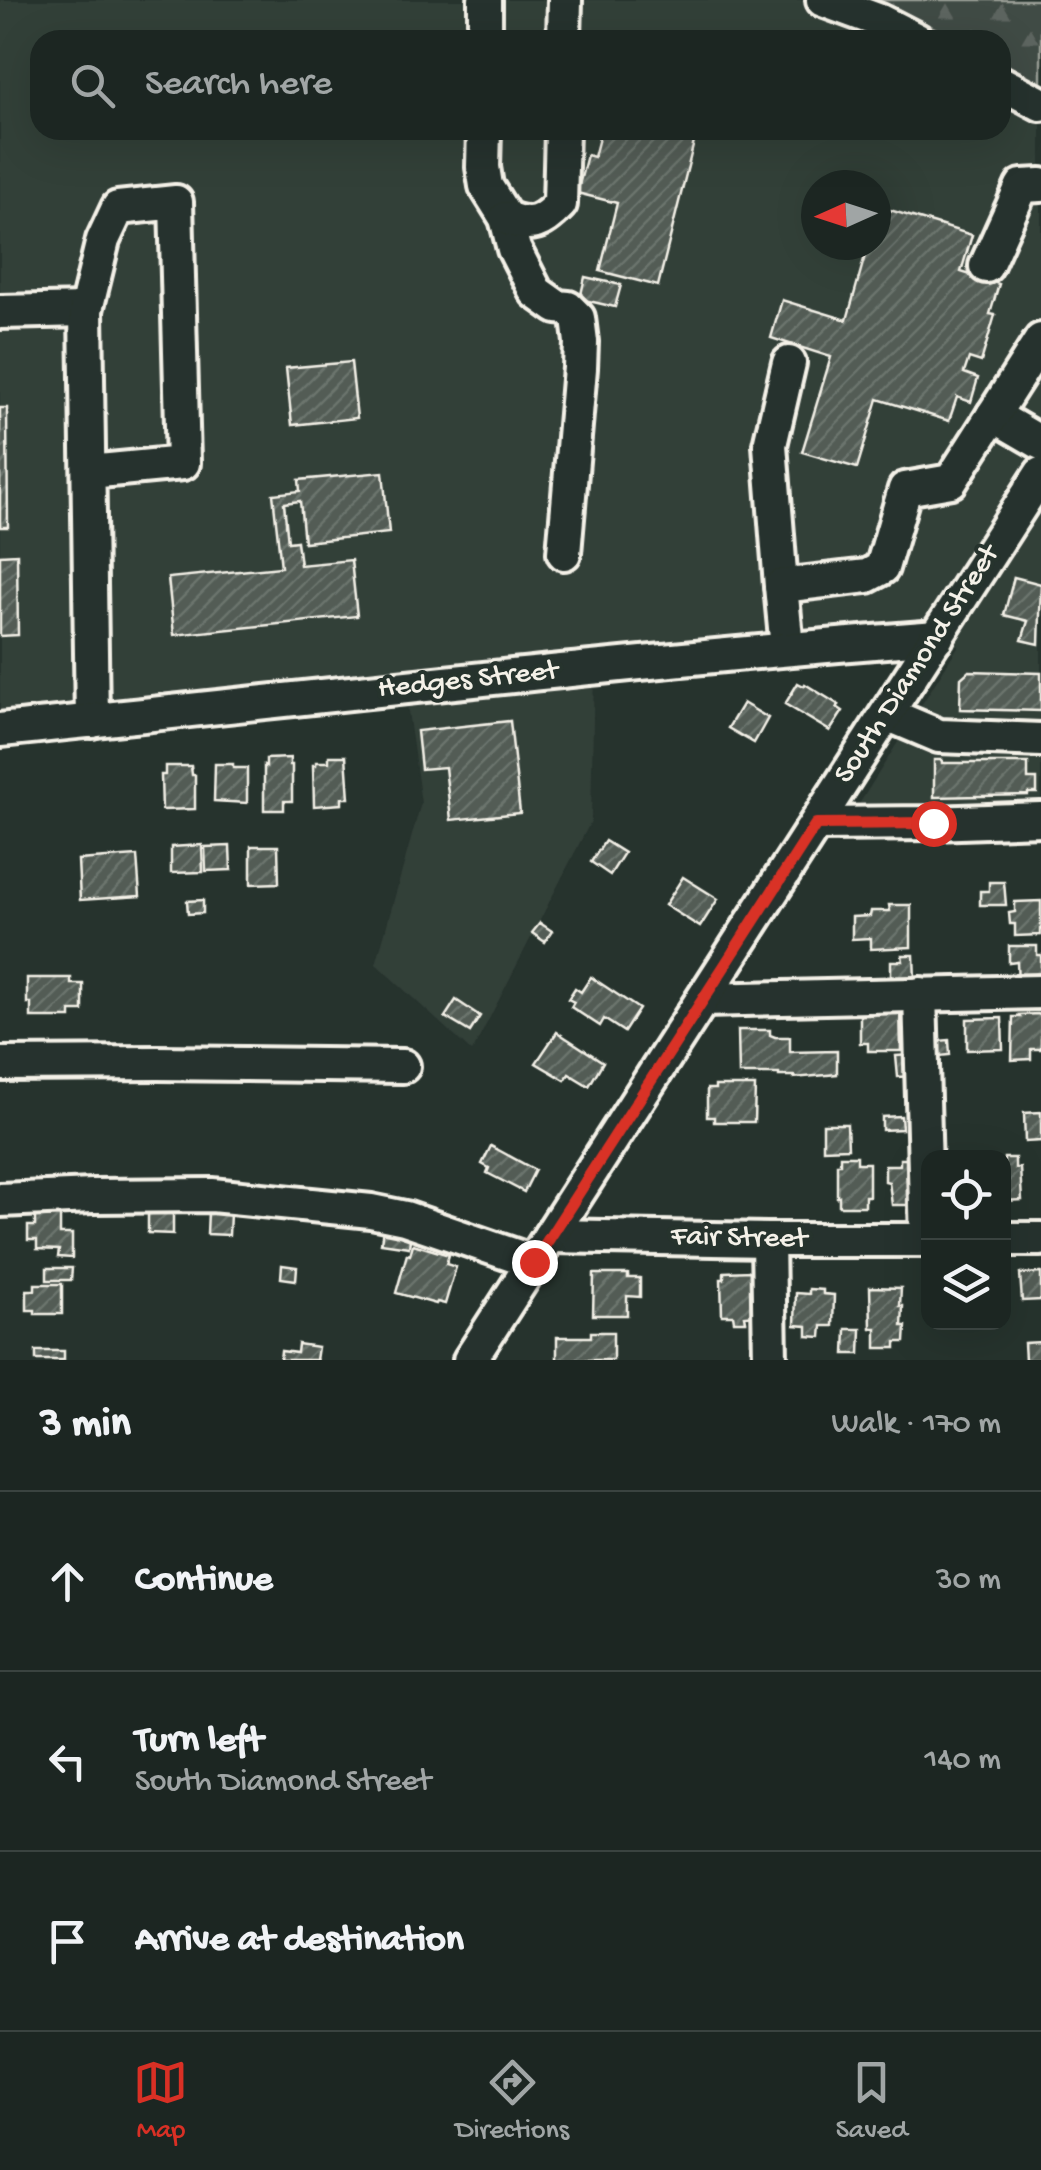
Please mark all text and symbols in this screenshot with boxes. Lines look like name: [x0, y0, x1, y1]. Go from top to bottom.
search box: [30, 30, 1011, 140]
icon: search: [65, 58, 120, 113]
text: Search here: [145, 63, 332, 107]
north arrow: [801, 170, 891, 260]
street label: South Diamond Street: [828, 537, 1010, 791]
street label: Hedges Street: [376, 654, 563, 708]
route start: [911, 801, 957, 847]
map controls: [921, 1150, 1011, 1330]
button: locate: [921, 1150, 1011, 1240]
street label: Fair Street: [670, 1220, 810, 1258]
route end: [512, 1240, 558, 1286]
button: layers: [921, 1240, 1011, 1330]
text: 3 min: [40, 1401, 131, 1450]
text: Walk · 170 m: [831, 1406, 1001, 1444]
icon: ahead: [40, 1554, 95, 1609]
text: Continue: [135, 1559, 273, 1603]
text: 30 m: [936, 1562, 1001, 1600]
text: Turn left: [135, 1720, 263, 1764]
icon: left: [40, 1734, 95, 1789]
text: 140 m: [924, 1742, 1001, 1780]
text: South Diamond Street: [135, 1764, 431, 1802]
icon: arrive: [40, 1914, 95, 1969]
text: Arrive at destination: [135, 1919, 464, 1963]
tab: Map: [133, 2055, 188, 2148]
tab: Directions: [455, 2055, 569, 2148]
tab: Saved: [836, 2055, 908, 2148]

